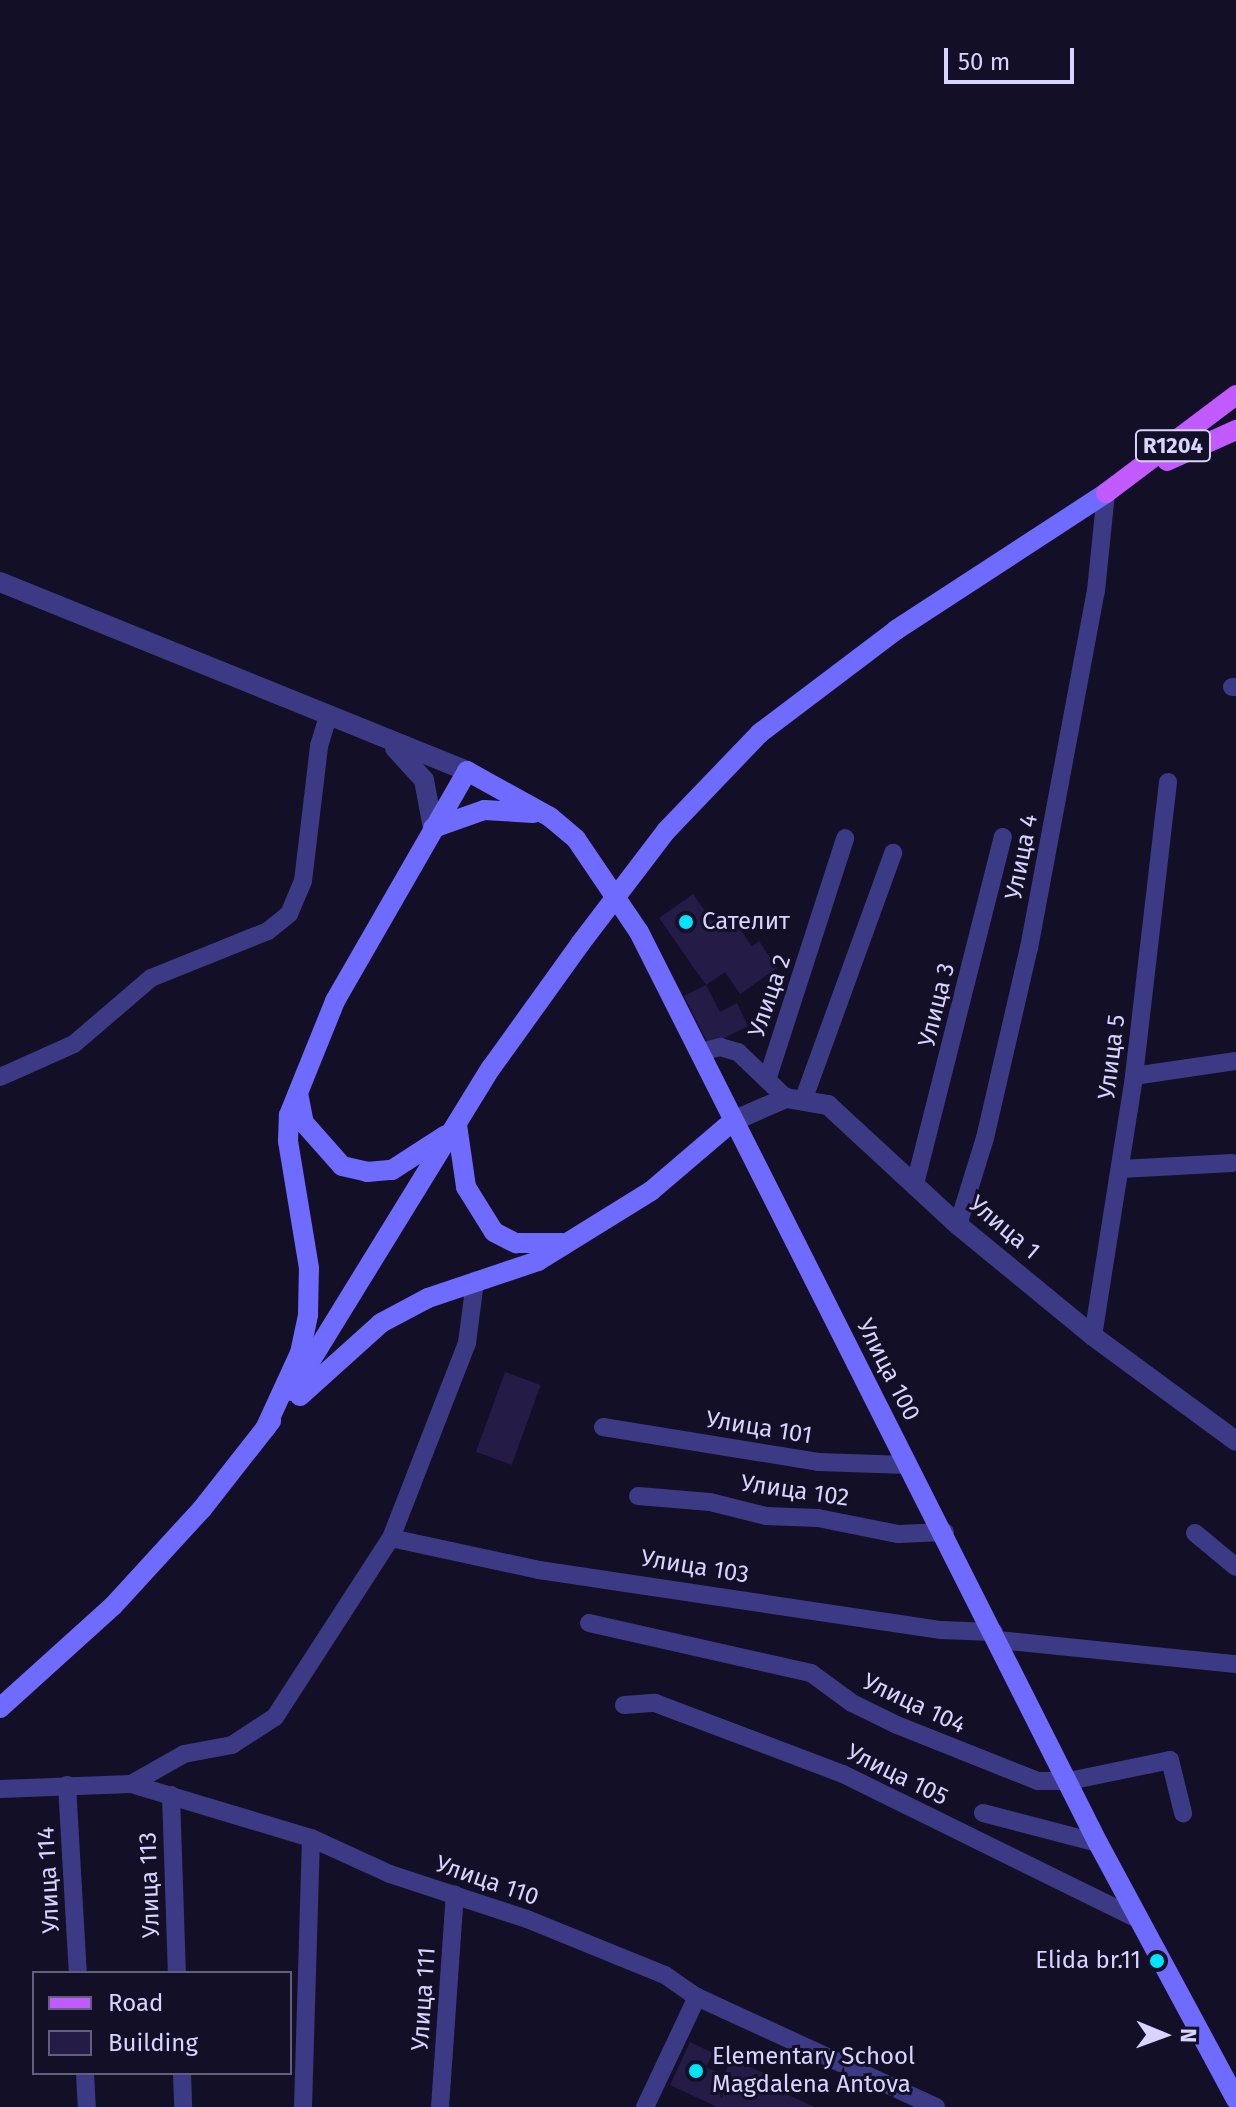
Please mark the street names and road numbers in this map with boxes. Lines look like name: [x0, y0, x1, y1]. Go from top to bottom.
road number: R1204: [1133, 428, 1213, 464]
street label: Улица 4: [1000, 812, 1044, 902]
street label: Улица 2: [742, 951, 798, 1041]
street label: Улица 3: [913, 960, 961, 1050]
street label: Улица 5: [1092, 1013, 1132, 1101]
street label: Улица 1: [963, 1190, 1045, 1266]
street label: Улица 100: [850, 1314, 926, 1426]
street label: Улица 101: [704, 1405, 814, 1451]
street label: Улица 102: [739, 1469, 851, 1513]
street label: Улица 103: [639, 1544, 751, 1590]
street label: Улица 104: [858, 1668, 970, 1740]
street label: Улица 105: [842, 1738, 952, 1812]
street label: Улица 114: [32, 1826, 66, 1934]
street label: Улица 113: [134, 1832, 166, 1938]
street label: Улица 110: [432, 1850, 542, 1912]
street label: Улица 111: [406, 1946, 442, 2052]

